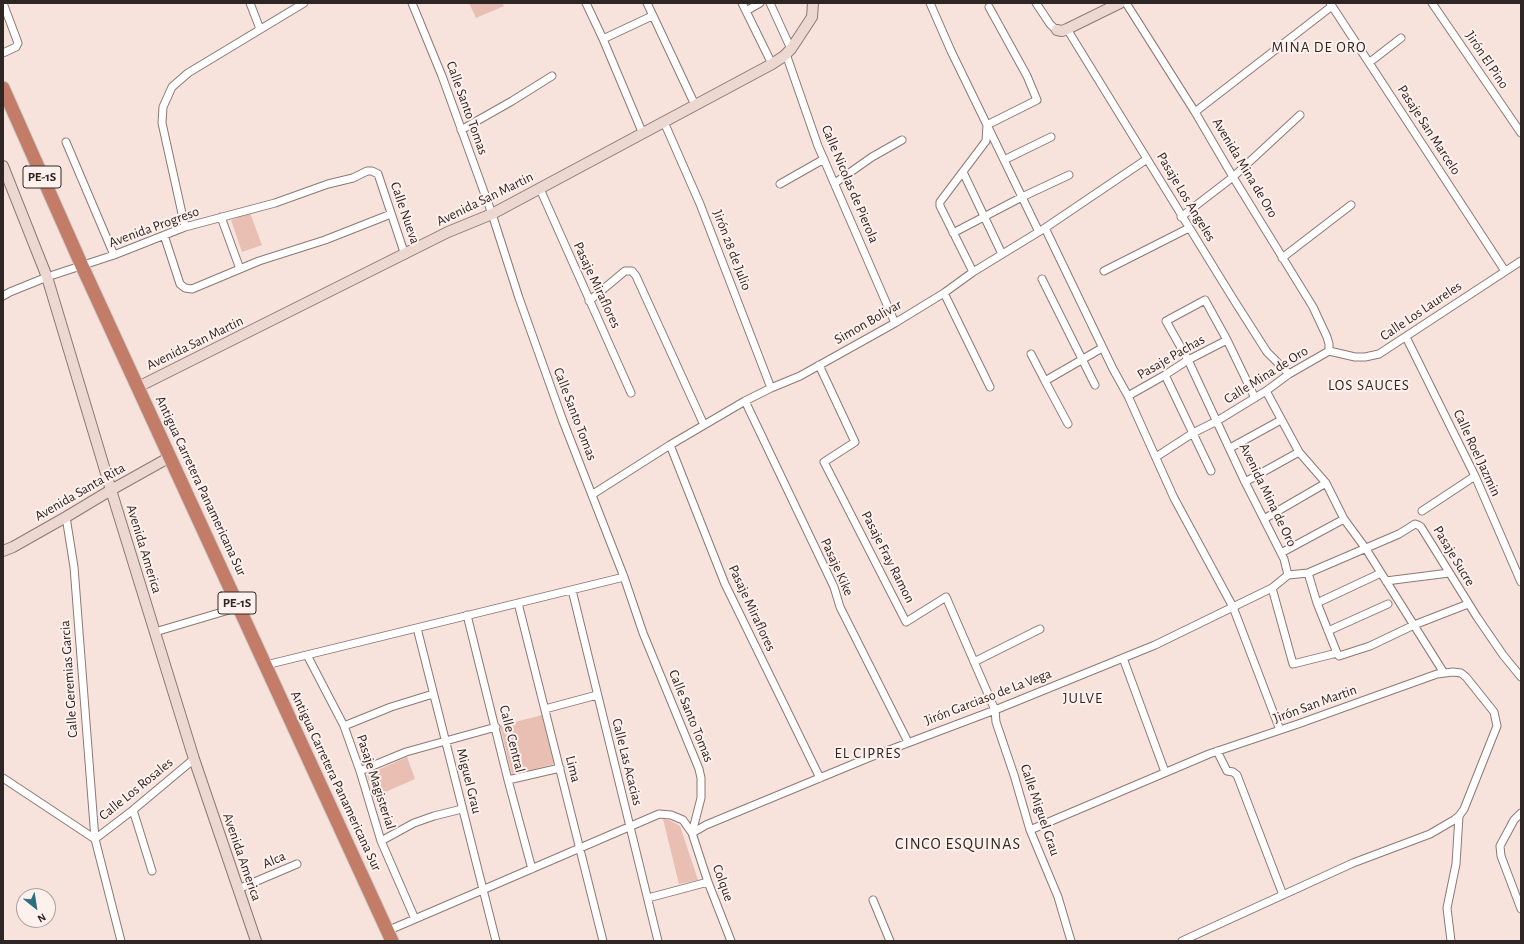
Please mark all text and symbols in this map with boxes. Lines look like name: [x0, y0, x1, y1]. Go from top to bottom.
street label: Jirón El Pino: [1462, 28, 1512, 92]
district label: MINA DE ORO: [1272, 38, 1366, 56]
street label: Calle Santo Tomas: [442, 59, 492, 157]
street label: Pasaje San Marcelo: [1394, 82, 1464, 178]
street label: Avenida Mina de Oro: [1209, 115, 1281, 221]
street label: Calle Nicolas de Pierola: [818, 122, 882, 246]
street label: Pasaje Los Angeles: [1153, 149, 1219, 245]
road number: PE-1S: [23, 166, 61, 188]
street label: Avenida San Martin: [434, 168, 536, 230]
street label: Calle Nueva: [387, 180, 423, 246]
street label: Avenida Progreso: [107, 203, 201, 251]
street label: Jirón 28 de Julio: [709, 207, 755, 293]
street label: Pasaje Miraflores: [570, 239, 624, 331]
street label: Calle Los Laureles: [1377, 278, 1465, 344]
street label: Simon Bolivar: [831, 296, 905, 348]
street label: Avenida San Martin: [144, 312, 246, 374]
street label: Pasaje Pachas: [1134, 331, 1208, 383]
street label: Calle Mina de Oro: [1221, 342, 1311, 408]
street label: Calle Santo Tomas: [550, 365, 600, 463]
district label: LOS SAUCES: [1328, 376, 1410, 394]
street label: Antigua Carretera Panamericana Sur: [152, 393, 250, 579]
street label: Calle Roel Jazmin: [1450, 407, 1504, 499]
street label: Avenida Mina de Oro: [1236, 440, 1300, 550]
street label: Avenida Santa Rita: [32, 459, 128, 525]
street label: Avenida America: [123, 503, 165, 595]
street label: Pasaje Fray Ramon: [858, 508, 918, 606]
street label: Pasaje Sucre: [1429, 523, 1479, 589]
street label: Pasaje Kike: [817, 536, 857, 598]
street label: Pasaje Miraflores: [725, 562, 779, 654]
road number: PE-1S: [218, 592, 256, 614]
street label: Calle Geremias Garcia: [57, 620, 81, 738]
street label: Jirón Garciaso de La Vega: [922, 665, 1054, 729]
street label: Calle Santo Tomas: [665, 667, 717, 765]
street label: Jirón San Martin: [1271, 681, 1359, 727]
street label: Antigua Carretera Panamericana Sur: [287, 688, 385, 874]
district label: JULVE: [1063, 689, 1103, 707]
street label: Calle Central: [496, 704, 528, 774]
street label: Calle Las Acacias: [608, 717, 646, 807]
street label: Pasaje Magisterial: [353, 732, 399, 832]
district label: EL CIPRES: [834, 744, 902, 762]
street label: Miguel Grau: [453, 747, 485, 815]
street label: Calle Los Rosales: [96, 754, 176, 824]
street label: Lima: [562, 754, 584, 784]
street label: Calle Miguel Grau: [1016, 762, 1064, 858]
street label: Avenida America: [219, 811, 265, 903]
district label: CINCO ESQUINAS: [895, 834, 1021, 854]
street label: Alca: [260, 848, 288, 872]
street label: Colque: [709, 862, 737, 904]
north arrow: [16, 888, 56, 928]
text: N: [36, 911, 48, 925]

